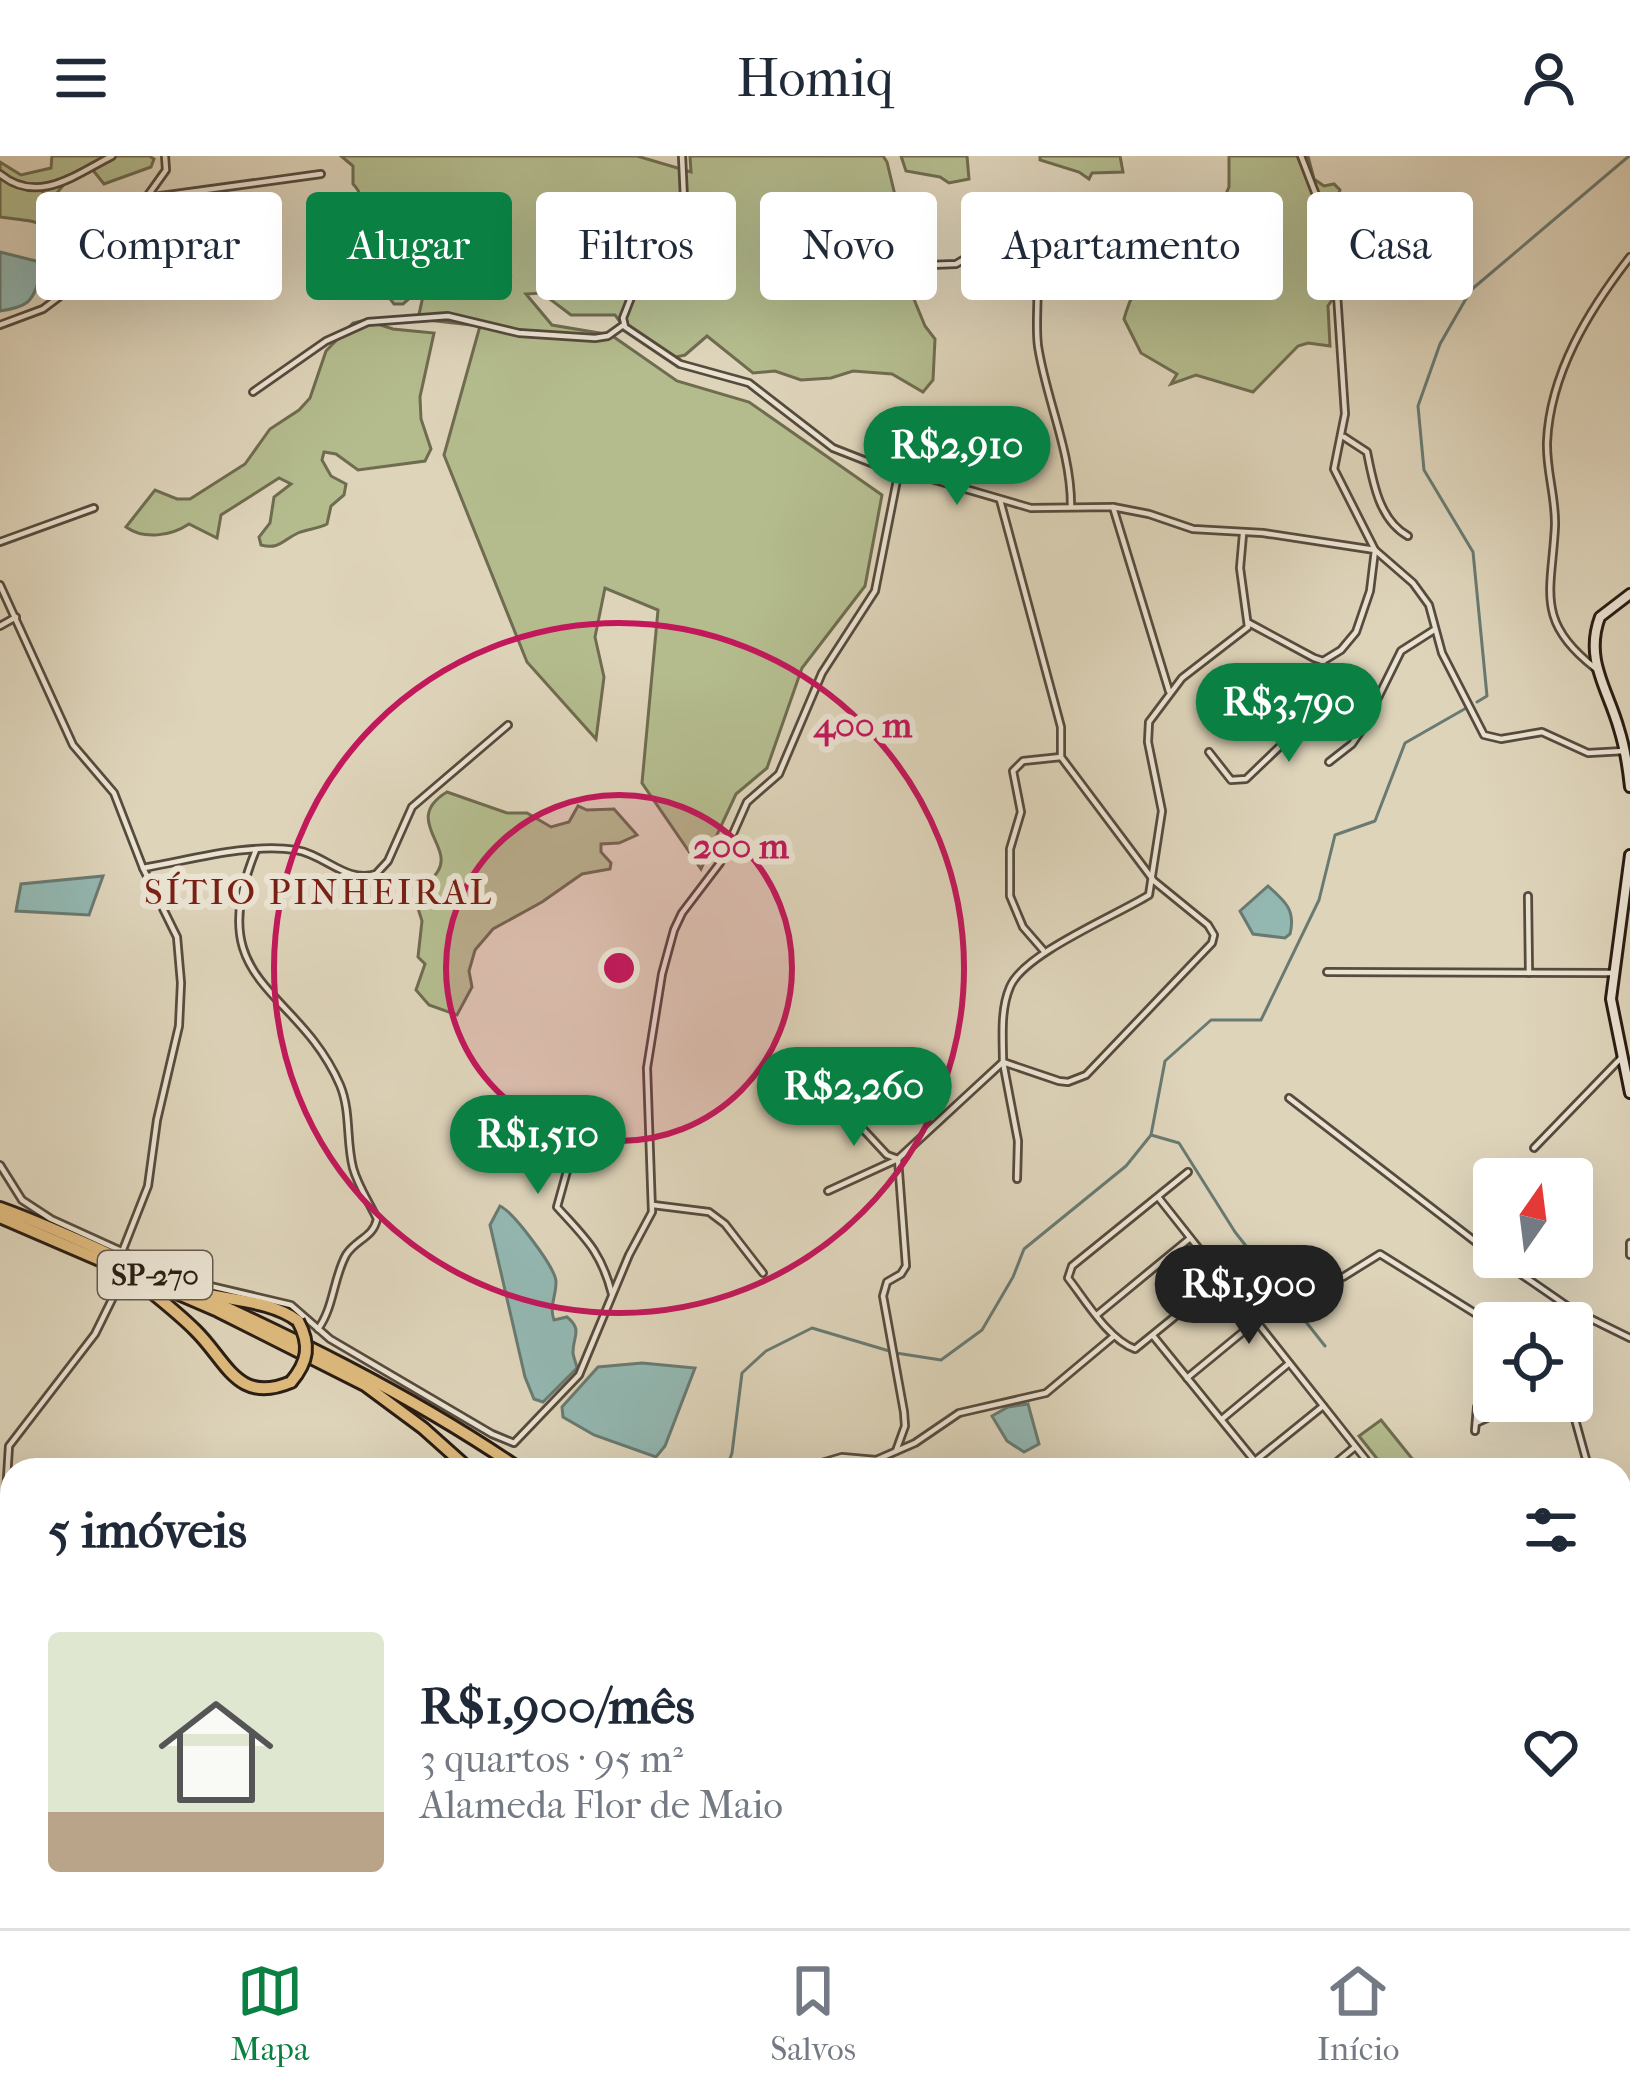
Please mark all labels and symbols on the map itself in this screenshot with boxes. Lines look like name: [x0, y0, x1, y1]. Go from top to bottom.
pin: R$2,910: [846, 406, 1068, 508]
pin: R$3,790: [1178, 663, 1400, 765]
text: 400 m: [813, 704, 913, 747]
text: 200 m: [693, 825, 790, 867]
district label: SÍTIO PINHEIRAL: [144, 871, 494, 913]
centre of rings: [598, 947, 640, 989]
pin: R$2,260: [743, 1047, 965, 1149]
pin: R$1,510: [427, 1095, 649, 1197]
north arrow: [1473, 1158, 1593, 1278]
pin: R$1,900: [1138, 1245, 1360, 1347]
road number: SP-270: [98, 1251, 212, 1299]

